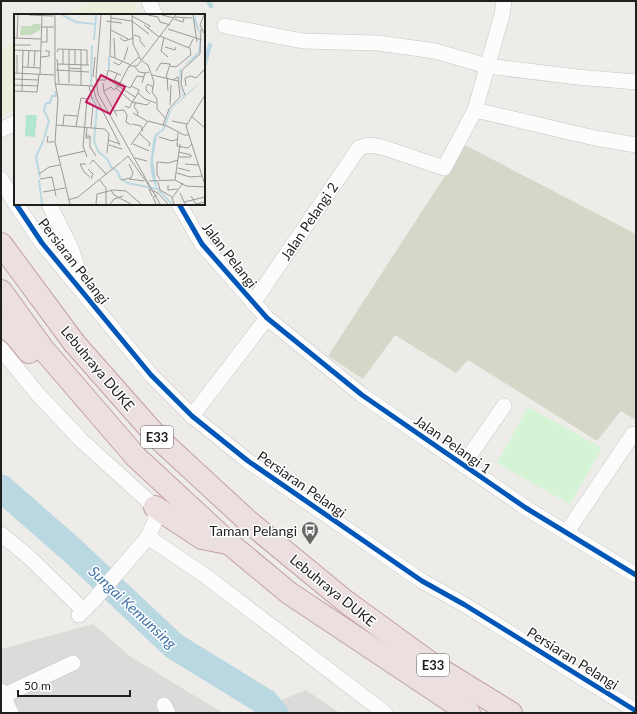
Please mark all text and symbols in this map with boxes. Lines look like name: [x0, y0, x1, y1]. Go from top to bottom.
inset map: [14, 14, 205, 205]
street label: Jalan Pelangi 2: [277, 179, 341, 263]
street label: Persiaran Pelangi: [35, 215, 113, 307]
street label: Jalan Pelangi: [199, 219, 261, 291]
street label: Lebuhraya DUKE: [58, 322, 138, 414]
street label: Jalan Pelangi 1: [411, 411, 495, 477]
road number: E33: [141, 426, 173, 448]
street label: Persiaran Pelangi: [254, 447, 350, 521]
bus stop icon: Taman Pelangi: [300, 520, 320, 545]
place label: Taman Pelangi: [209, 522, 297, 539]
street label: Lebuhraya DUKE: [287, 550, 379, 630]
water label: Sungai Kemunsing: [85, 562, 181, 653]
street label: Persiaran Pelangi: [524, 623, 622, 693]
road number: E33: [417, 654, 449, 676]
scale bar: [18, 672, 130, 698]
text: 50 m: [24, 678, 51, 693]

